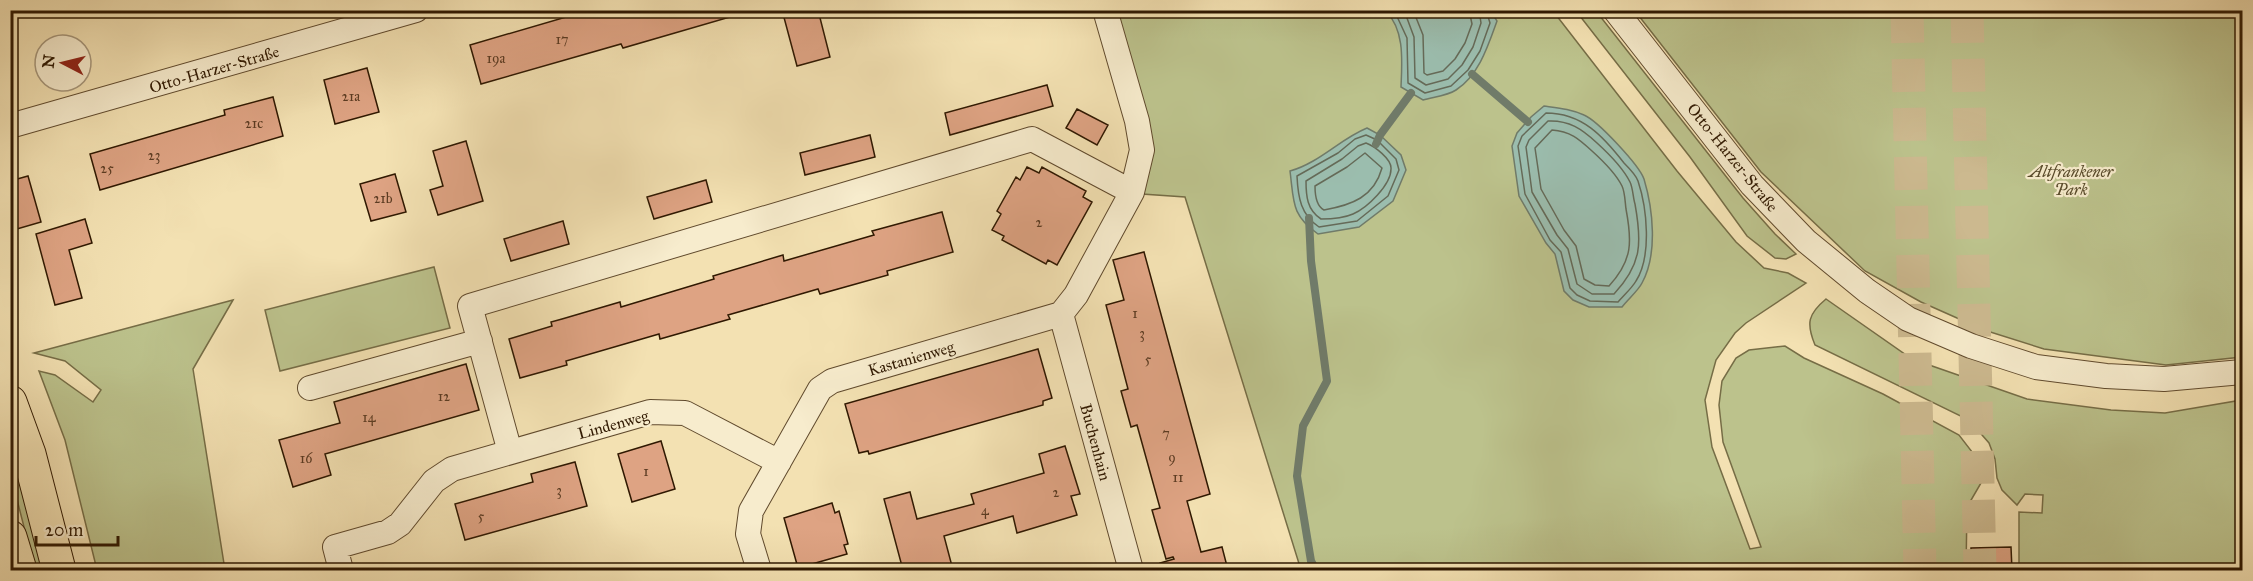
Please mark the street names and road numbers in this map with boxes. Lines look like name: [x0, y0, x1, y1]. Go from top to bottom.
street label: Otto-Harzer-Straße: [147, 42, 282, 97]
street label: Otto-Harzer-Straße: [1683, 99, 1782, 216]
street label: Kastanienweg: [866, 337, 957, 381]
street label: Buchenhain: [1076, 402, 1115, 483]
street label: Lindenweg: [576, 406, 651, 444]

